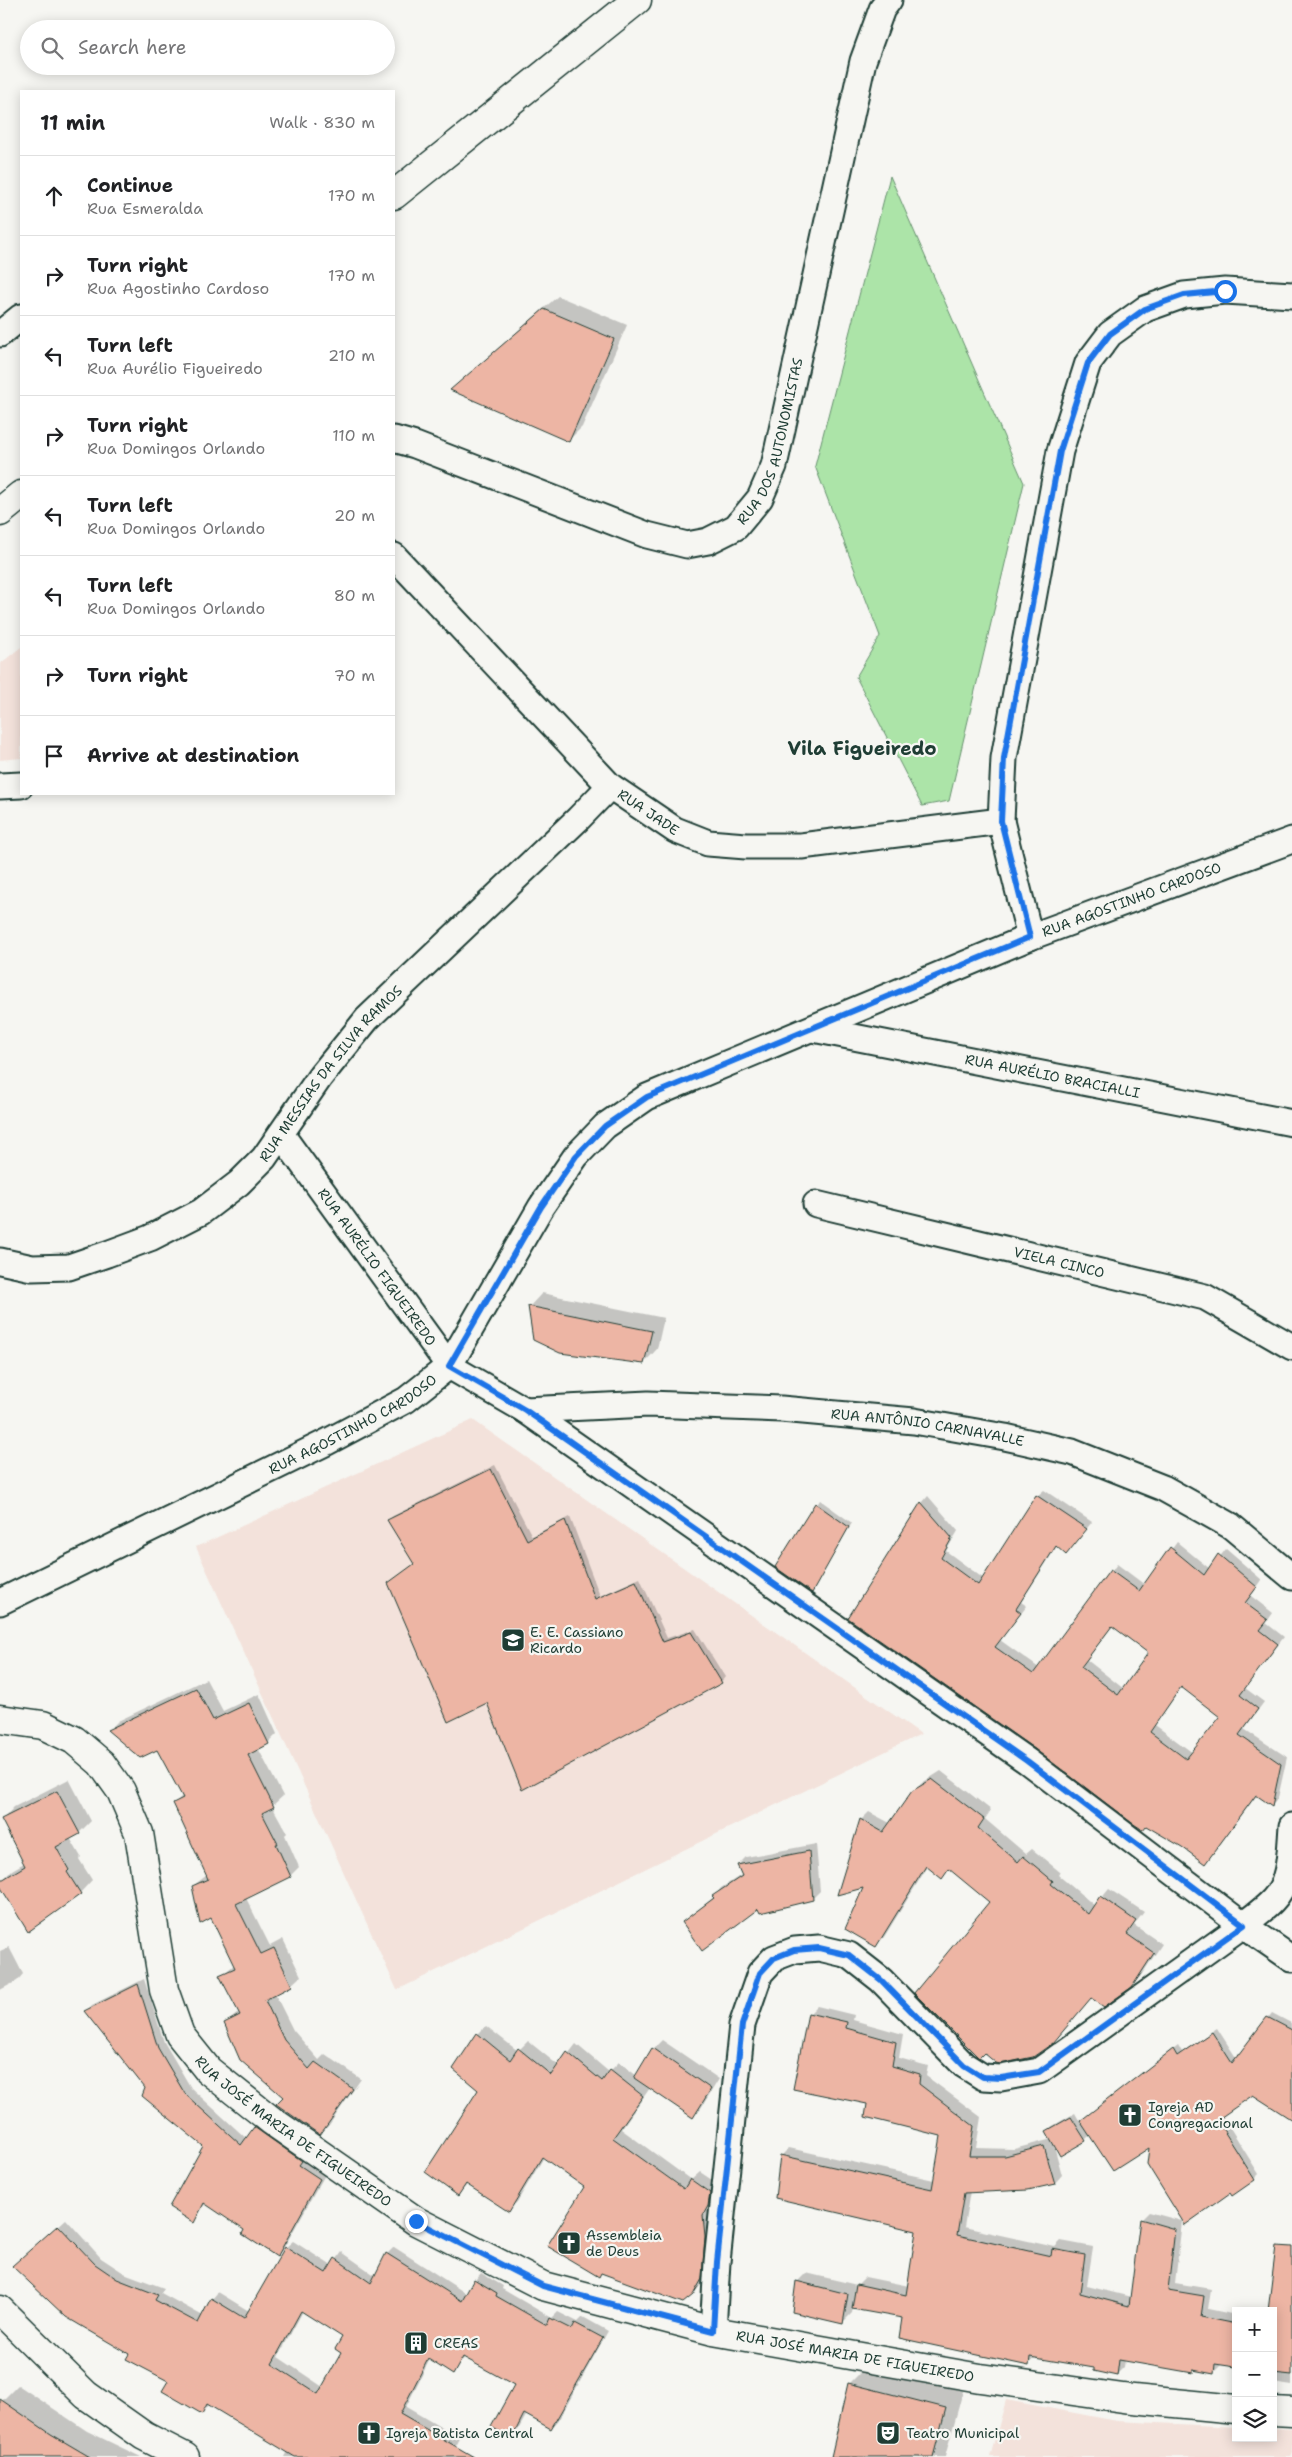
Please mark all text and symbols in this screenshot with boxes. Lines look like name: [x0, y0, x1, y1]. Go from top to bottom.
search box: [20, 20, 395, 75]
icon: search: [38, 34, 66, 62]
text: Search here: [78, 35, 187, 60]
text: 11 min: [40, 109, 105, 137]
text: Walk · 830 m: [269, 112, 375, 133]
text: Continue: [87, 173, 173, 198]
icon: ahead: [40, 182, 68, 210]
text: 170 m: [328, 185, 375, 206]
text: Rua Esmeralda: [87, 198, 203, 219]
text: Turn right: [87, 253, 188, 278]
icon: right: [40, 262, 68, 290]
text: 170 m: [328, 265, 375, 286]
text: Rua Agostinho Cardoso: [87, 278, 269, 299]
route start: [1214, 280, 1237, 303]
text: Turn left: [87, 333, 173, 358]
icon: left: [40, 342, 68, 370]
text: 210 m: [328, 345, 375, 366]
street label: RUA DOS AUTONOMISTAS: [733, 356, 807, 528]
text: Rua Aurélio Figueiredo: [87, 358, 263, 379]
text: Turn right: [87, 413, 188, 438]
icon: right: [40, 422, 68, 450]
text: 110 m: [332, 425, 375, 446]
text: Rua Domingos Orlando: [87, 438, 265, 459]
text: Turn left: [87, 493, 173, 518]
icon: left: [40, 502, 68, 530]
text: 20 m: [334, 505, 375, 526]
text: Rua Domingos Orlando: [87, 518, 265, 539]
text: Turn left: [87, 573, 173, 598]
icon: left: [40, 582, 68, 610]
text: 80 m: [334, 585, 375, 606]
text: Rua Domingos Orlando: [87, 598, 265, 619]
icon: right: [40, 662, 68, 690]
text: Turn right: [87, 663, 188, 688]
text: 70 m: [334, 665, 375, 686]
district label: Vila Figueiredo: [788, 736, 937, 761]
icon: arrive: [40, 742, 68, 770]
text: Arrive at destination: [87, 743, 299, 768]
street label: RUA JADE: [614, 785, 683, 839]
street label: RUA AGOSTINHO CARDOSO: [1039, 858, 1224, 941]
street label: RUA MESSIAS DA SILVA RAMOS: [255, 981, 406, 1165]
street label: RUA AURÉLIO BRACIALLI: [963, 1050, 1142, 1102]
street label: RUA AURÉLIO FIGUEIREDO: [314, 1184, 440, 1349]
street label: VIELA CINCO: [1012, 1243, 1106, 1282]
street label: RUA AGOSTINHO CARDOSO: [266, 1370, 440, 1478]
street label: RUA ANTÔNIO CARNAVALLE: [830, 1405, 1026, 1450]
place label: E. E. Cassiano Ricardo: [530, 1623, 623, 1657]
school or university icon: E. E. Cassiano Ricardo: [500, 1627, 526, 1653]
street label: RUA JOSÉ MARIA DE FIGUEIREDO: [191, 2052, 395, 2210]
place label: Igreja AD Congregacional: [1148, 2098, 1253, 2132]
church icon: Igreja AD Congregacional: [1117, 2102, 1143, 2128]
route end: [405, 2210, 428, 2233]
place label: Assembleia de Deus: [586, 2226, 662, 2260]
church icon: Assembleia de Deus: [556, 2230, 582, 2256]
map controls: [1232, 2307, 1277, 2442]
button: +: [1232, 2307, 1277, 2352]
street label: RUA JOSÉ MARIA DE FIGUEIREDO: [735, 2326, 976, 2386]
building icon: CREAS: [403, 2330, 429, 2356]
place label: CREAS: [434, 2334, 478, 2352]
button: −: [1232, 2352, 1277, 2397]
button: layers: [1232, 2397, 1277, 2442]
church icon: Igreja Batista Central: [356, 2420, 382, 2446]
theatre icon: Teatro Municipal: [875, 2420, 901, 2446]
place label: Igreja Batista Central: [386, 2424, 534, 2442]
place label: Teatro Municipal: [906, 2424, 1020, 2442]

